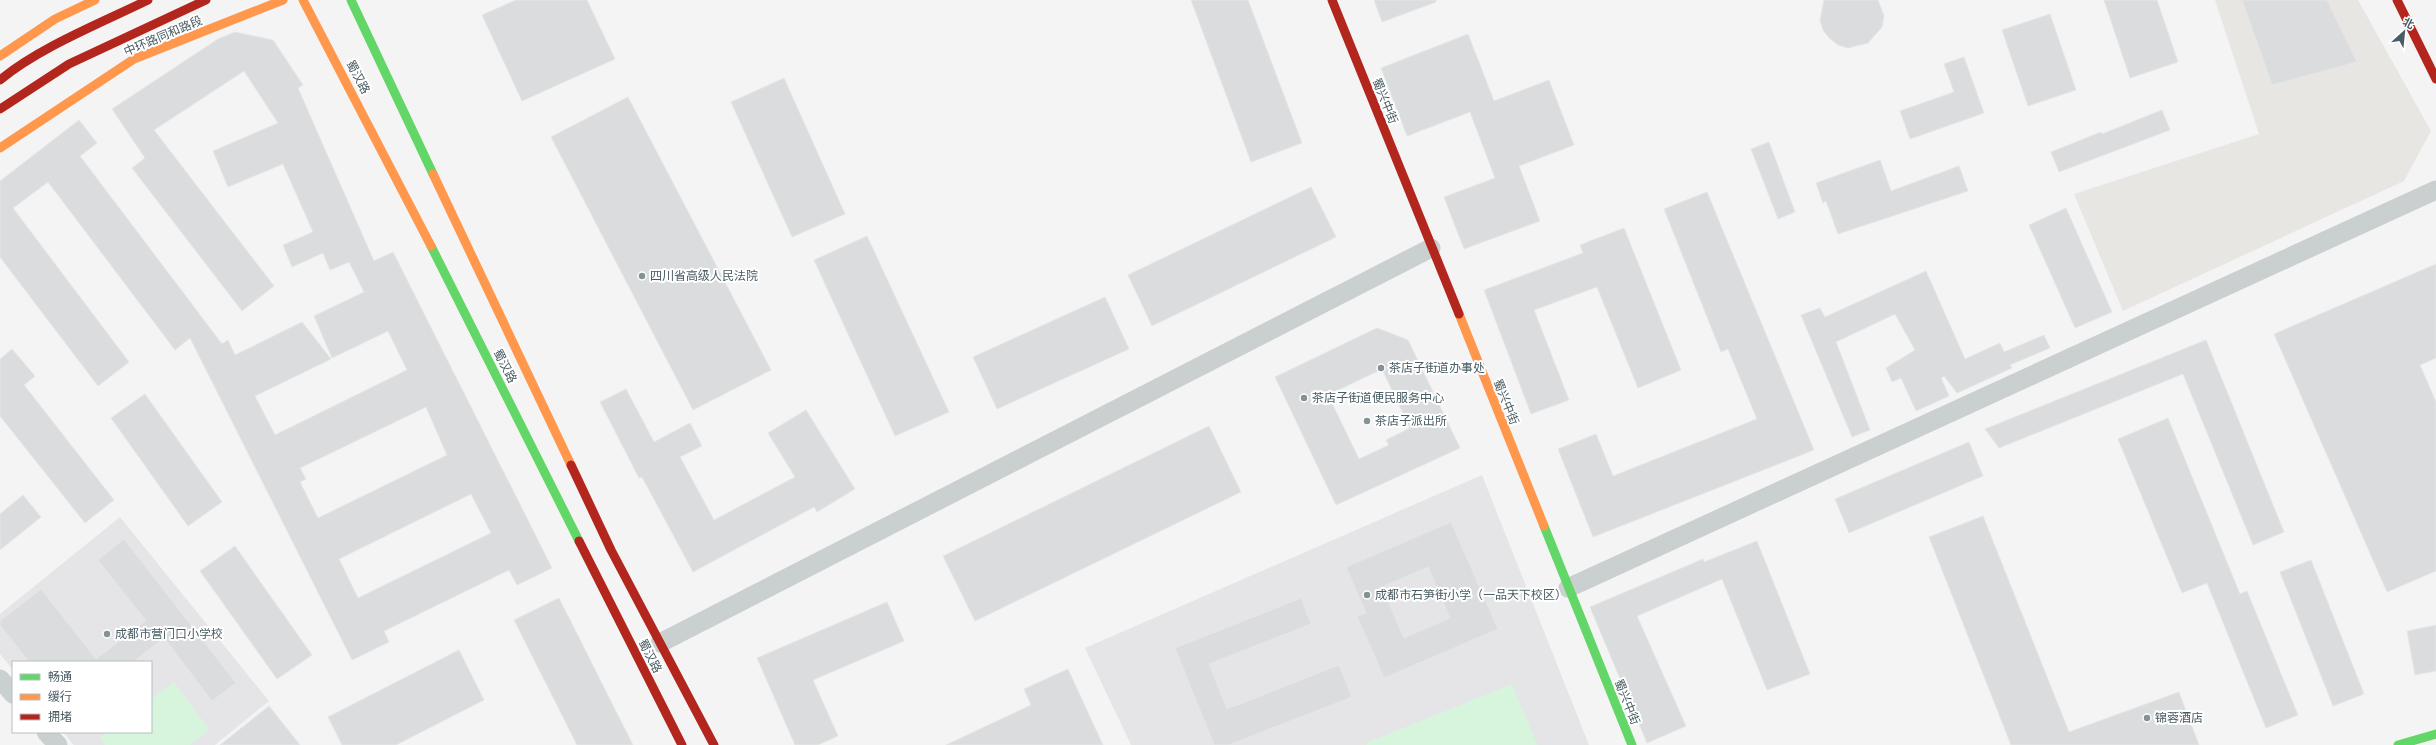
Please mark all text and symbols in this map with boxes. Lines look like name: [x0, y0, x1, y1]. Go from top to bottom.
street label: 中环路同和路段: [121, 12, 205, 60]
north arrow: [2384, 12, 2424, 52]
text: 北: [2400, 14, 2417, 32]
street label: 蜀汉路: [342, 57, 374, 97]
street label: 蜀兴中街: [1369, 76, 1401, 126]
place label: 四川省高级人民法院: [650, 268, 758, 284]
marker: 四川省高级人民法院: [637, 271, 647, 281]
street label: 蜀汉路: [490, 346, 520, 386]
place label: 茶店子街道办事处: [1389, 360, 1485, 376]
marker: 茶店子街道办事处: [1376, 363, 1386, 373]
street label: 蜀兴中街: [1490, 377, 1522, 427]
place label: 茶店子街道便民服务中心: [1312, 390, 1444, 406]
marker: 茶店子街道便民服务中心: [1299, 393, 1309, 403]
place label: 茶店子派出所: [1375, 413, 1447, 429]
marker: 茶店子派出所: [1362, 416, 1372, 426]
place label: 成都市石笋街小学（一品天下校区）: [1375, 587, 1567, 603]
marker: 成都市石笋街小学（一品天下校区）: [1362, 590, 1372, 600]
place label: 成都市营门口小学校: [115, 626, 223, 642]
marker: 成都市营门口小学校: [102, 629, 112, 639]
street label: 蜀汉路: [635, 636, 665, 676]
legend: [12, 661, 152, 733]
text: 畅通: [48, 669, 72, 685]
street label: 蜀兴中街: [1611, 677, 1643, 727]
text: 缓行: [48, 689, 72, 705]
text: 拥堵: [48, 709, 72, 725]
place label: 锦蓉酒店: [2155, 710, 2203, 726]
marker: 锦蓉酒店: [2142, 713, 2152, 723]

